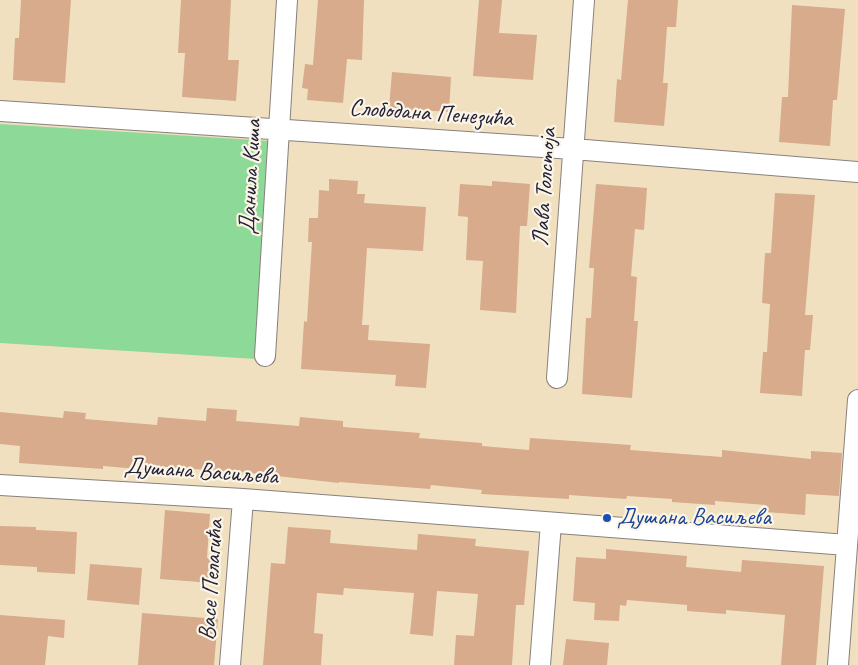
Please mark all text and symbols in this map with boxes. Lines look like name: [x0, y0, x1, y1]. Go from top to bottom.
street label: Слободана Пенезића: [348, 94, 514, 134]
street label: Данила Киша: [234, 119, 268, 235]
street label: Лава Толстоја: [527, 127, 563, 247]
street label: Душана Васиљева: [123, 452, 279, 492]
place label: Душана Васиљева: [617, 504, 771, 532]
marker: Душана Васиљева: [601, 512, 613, 524]
street label: Васе Пелагића: [193, 519, 231, 641]

